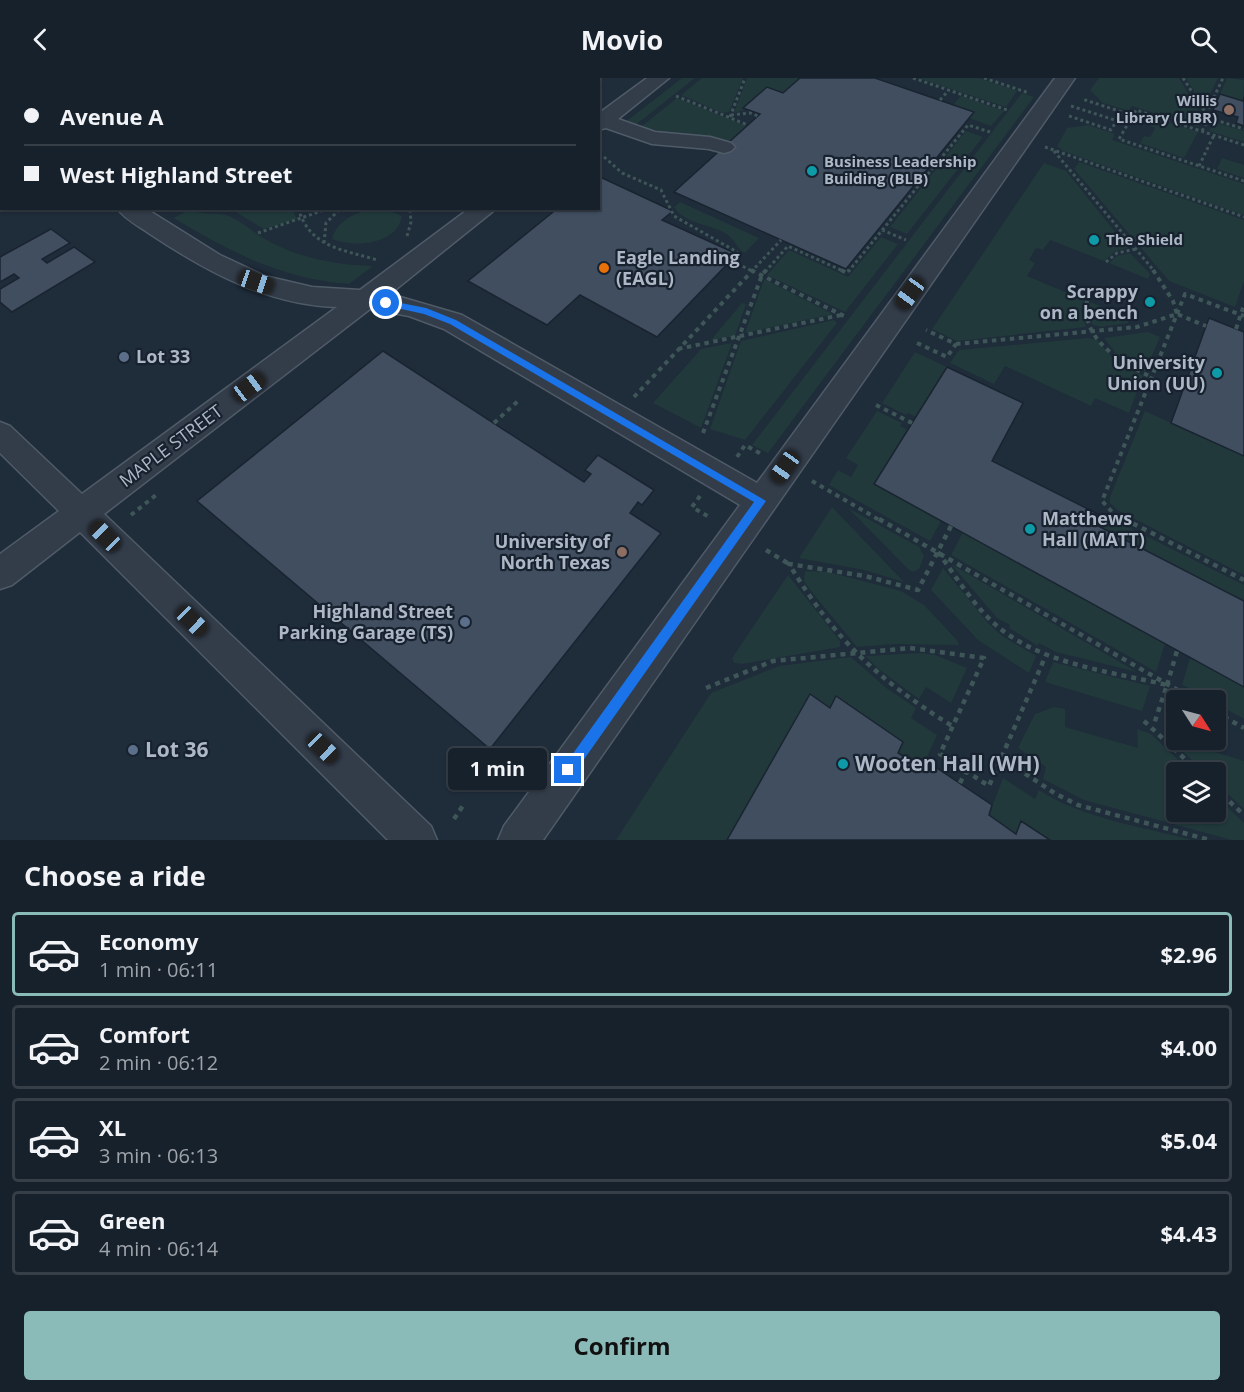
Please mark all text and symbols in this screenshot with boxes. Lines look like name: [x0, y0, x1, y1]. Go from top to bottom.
text: Movio: [581, 21, 663, 58]
icon: back: [24, 23, 57, 56]
icon: search: [1187, 23, 1220, 56]
place label: Willis Library (LIBR): [1116, 90, 1217, 127]
text: Avenue A: [60, 101, 164, 131]
marker: Willis Library (LIBR): [1222, 103, 1236, 117]
place label: Business Leadership Building (BLB): [824, 151, 976, 188]
text: West Highland Street: [60, 159, 292, 189]
marker: Business Leadership Building (BLB): [805, 164, 819, 178]
place label: The Shield: [1106, 229, 1183, 249]
marker: The Shield: [1087, 233, 1101, 247]
place label: Eagle Landing (EAGL): [616, 245, 740, 290]
marker: Eagle Landing (EAGL): [597, 261, 611, 275]
car: [236, 268, 276, 296]
car: [892, 273, 928, 313]
place label: Scrappy on a bench: [1040, 279, 1139, 324]
route start: [372, 289, 399, 316]
marker: Scrappy on a bench: [1143, 295, 1157, 309]
place label: Lot 33: [136, 344, 190, 368]
marker: Lot 33: [117, 350, 131, 364]
place label: University Union (UU): [1107, 350, 1206, 395]
marker: University Union (UU): [1210, 366, 1224, 380]
car: [229, 369, 269, 405]
street label: MAPLE STREET: [114, 398, 227, 492]
car: [767, 447, 803, 487]
place label: Matthews Hall (MATT): [1042, 506, 1145, 551]
car: [86, 517, 124, 555]
marker: Matthews Hall (MATT): [1023, 522, 1037, 536]
place label: University of North Texas: [495, 529, 611, 574]
marker: University of North Texas: [615, 545, 629, 559]
place label: Highland Street Parking Garage (TS): [278, 599, 453, 644]
car: [173, 602, 211, 640]
marker: Highland Street Parking Garage (TS): [458, 615, 472, 629]
north arrow: [1166, 690, 1226, 750]
map controls: [1166, 690, 1226, 822]
car: [304, 729, 342, 767]
place label: Lot 36: [145, 735, 208, 763]
marker: Lot 36: [126, 743, 140, 757]
callout: 1 min: [448, 749, 547, 791]
place label: Wooten Hall (WH): [855, 749, 1040, 777]
text: 1 min: [470, 755, 525, 782]
route end: [554, 756, 581, 783]
marker: Wooten Hall (WH): [836, 757, 850, 771]
button: layers: [1166, 762, 1226, 822]
text: Choose a ride: [24, 857, 206, 894]
text: Economy: [99, 926, 198, 956]
icon: car: [27, 927, 81, 981]
text: $2.96: [1160, 939, 1217, 969]
text: 1 min · 06:11: [99, 956, 218, 983]
text: Comfort: [99, 1019, 190, 1049]
icon: car: [27, 1020, 81, 1074]
text: $4.00: [1160, 1032, 1217, 1062]
text: 2 min · 06:12: [99, 1049, 218, 1076]
text: XL: [99, 1112, 126, 1142]
icon: car: [27, 1113, 81, 1167]
text: $5.04: [1160, 1125, 1217, 1155]
text: 3 min · 06:13: [99, 1142, 218, 1169]
text: Green: [99, 1205, 165, 1235]
icon: car: [27, 1206, 81, 1260]
text: $4.43: [1160, 1218, 1217, 1248]
text: 4 min · 06:14: [99, 1235, 218, 1262]
button: Confirm: [24, 1311, 1220, 1380]

